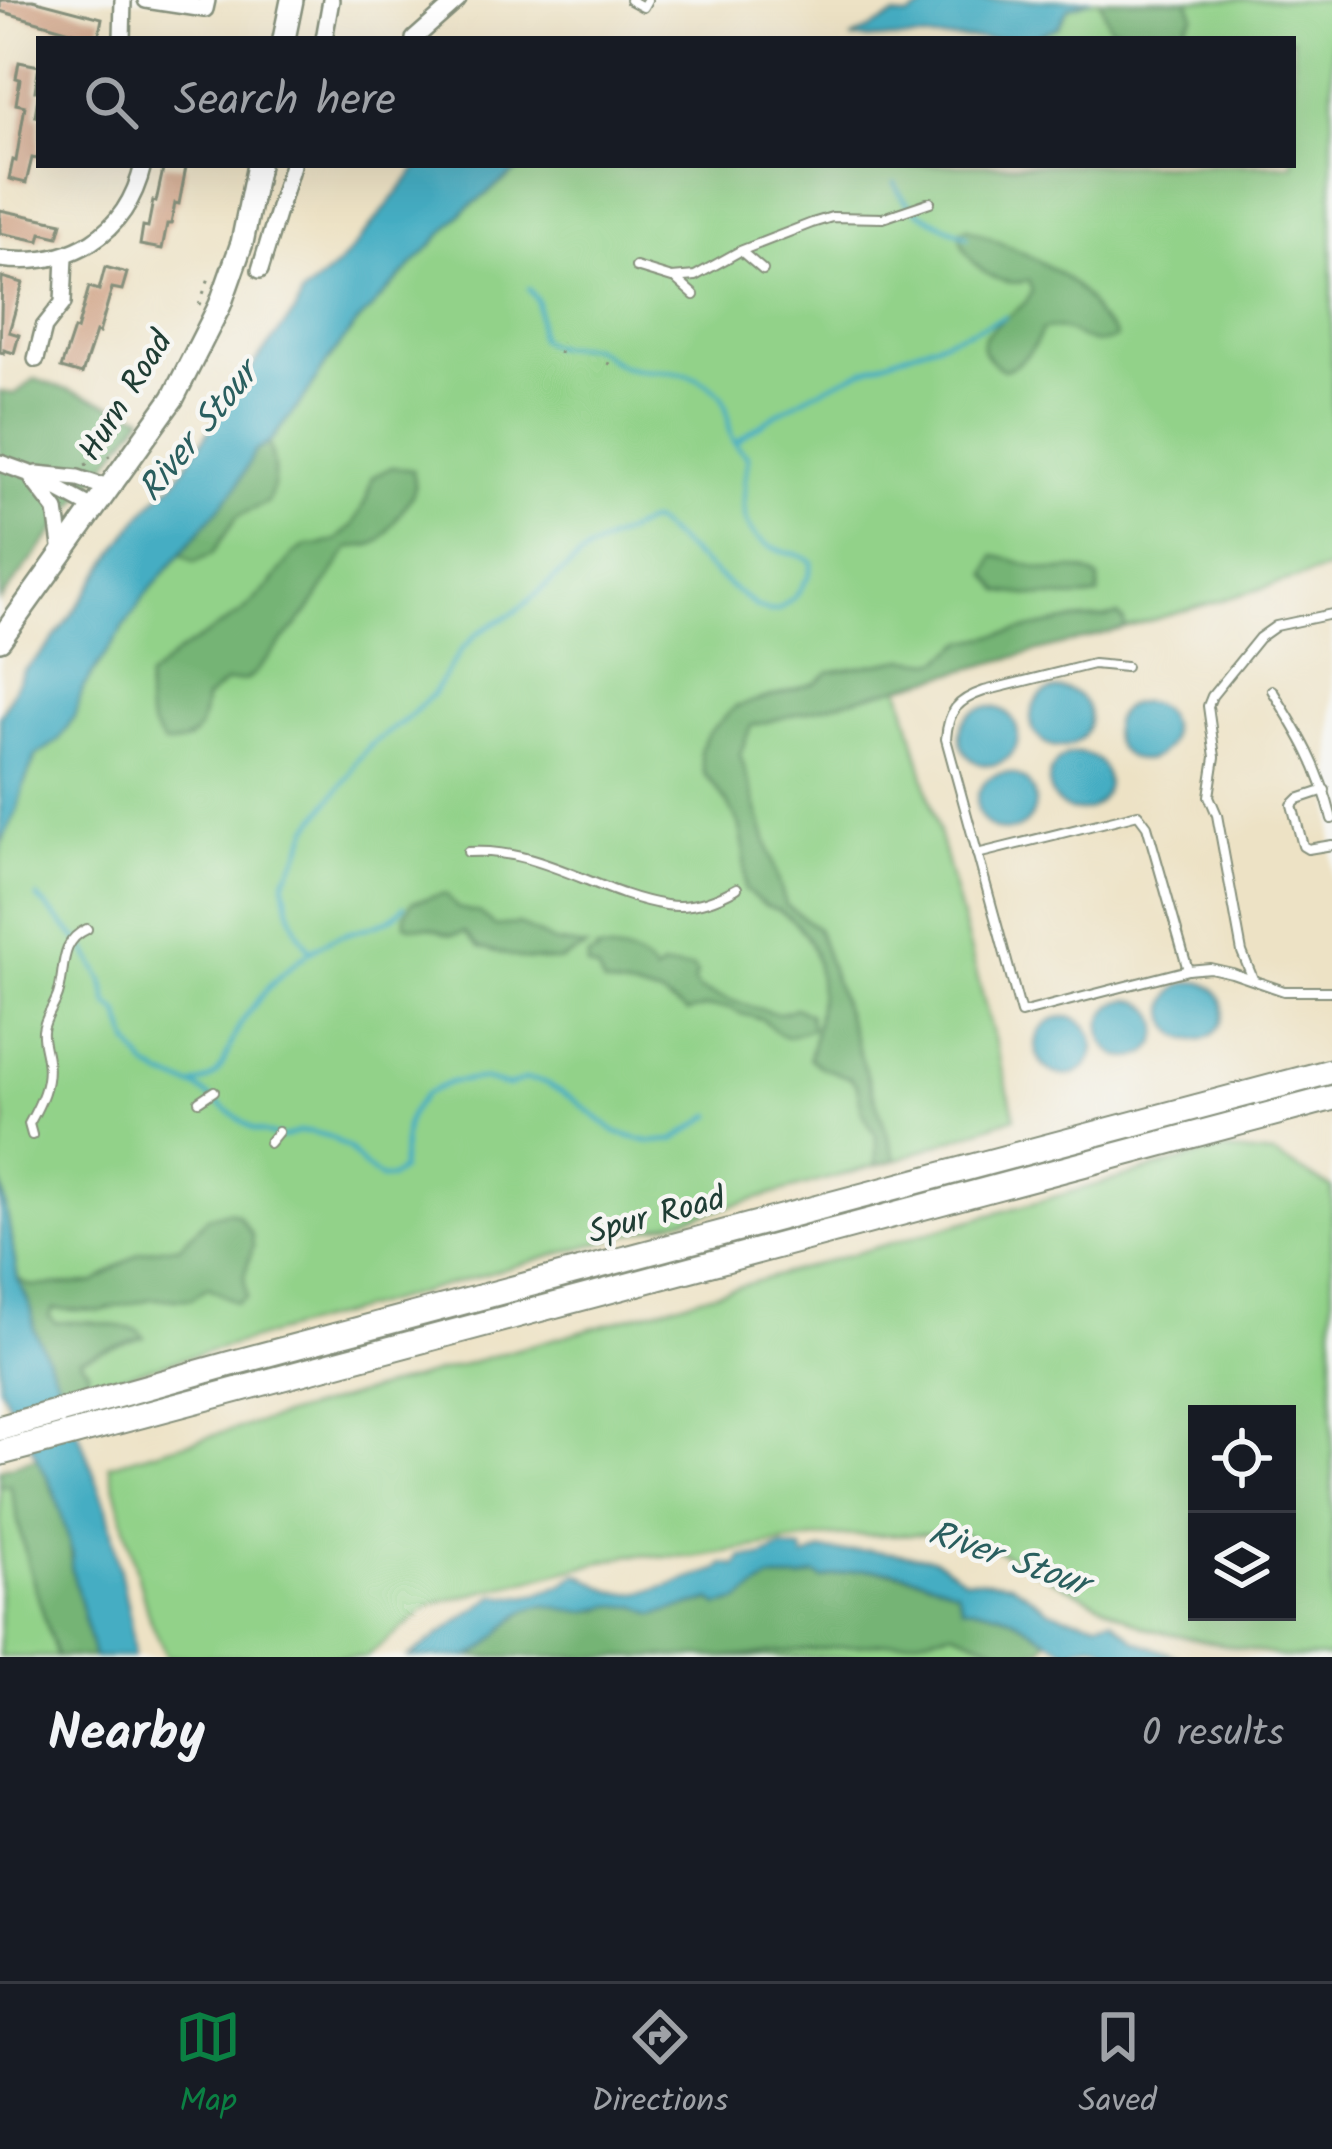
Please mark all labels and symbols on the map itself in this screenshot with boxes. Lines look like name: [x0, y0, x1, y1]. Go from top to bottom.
street label: Hurn Road: [66, 320, 189, 473]
water label: River Stour: [125, 345, 278, 515]
street label: Spur Road: [583, 1173, 733, 1261]
water label: River Stour: [920, 1506, 1102, 1616]

